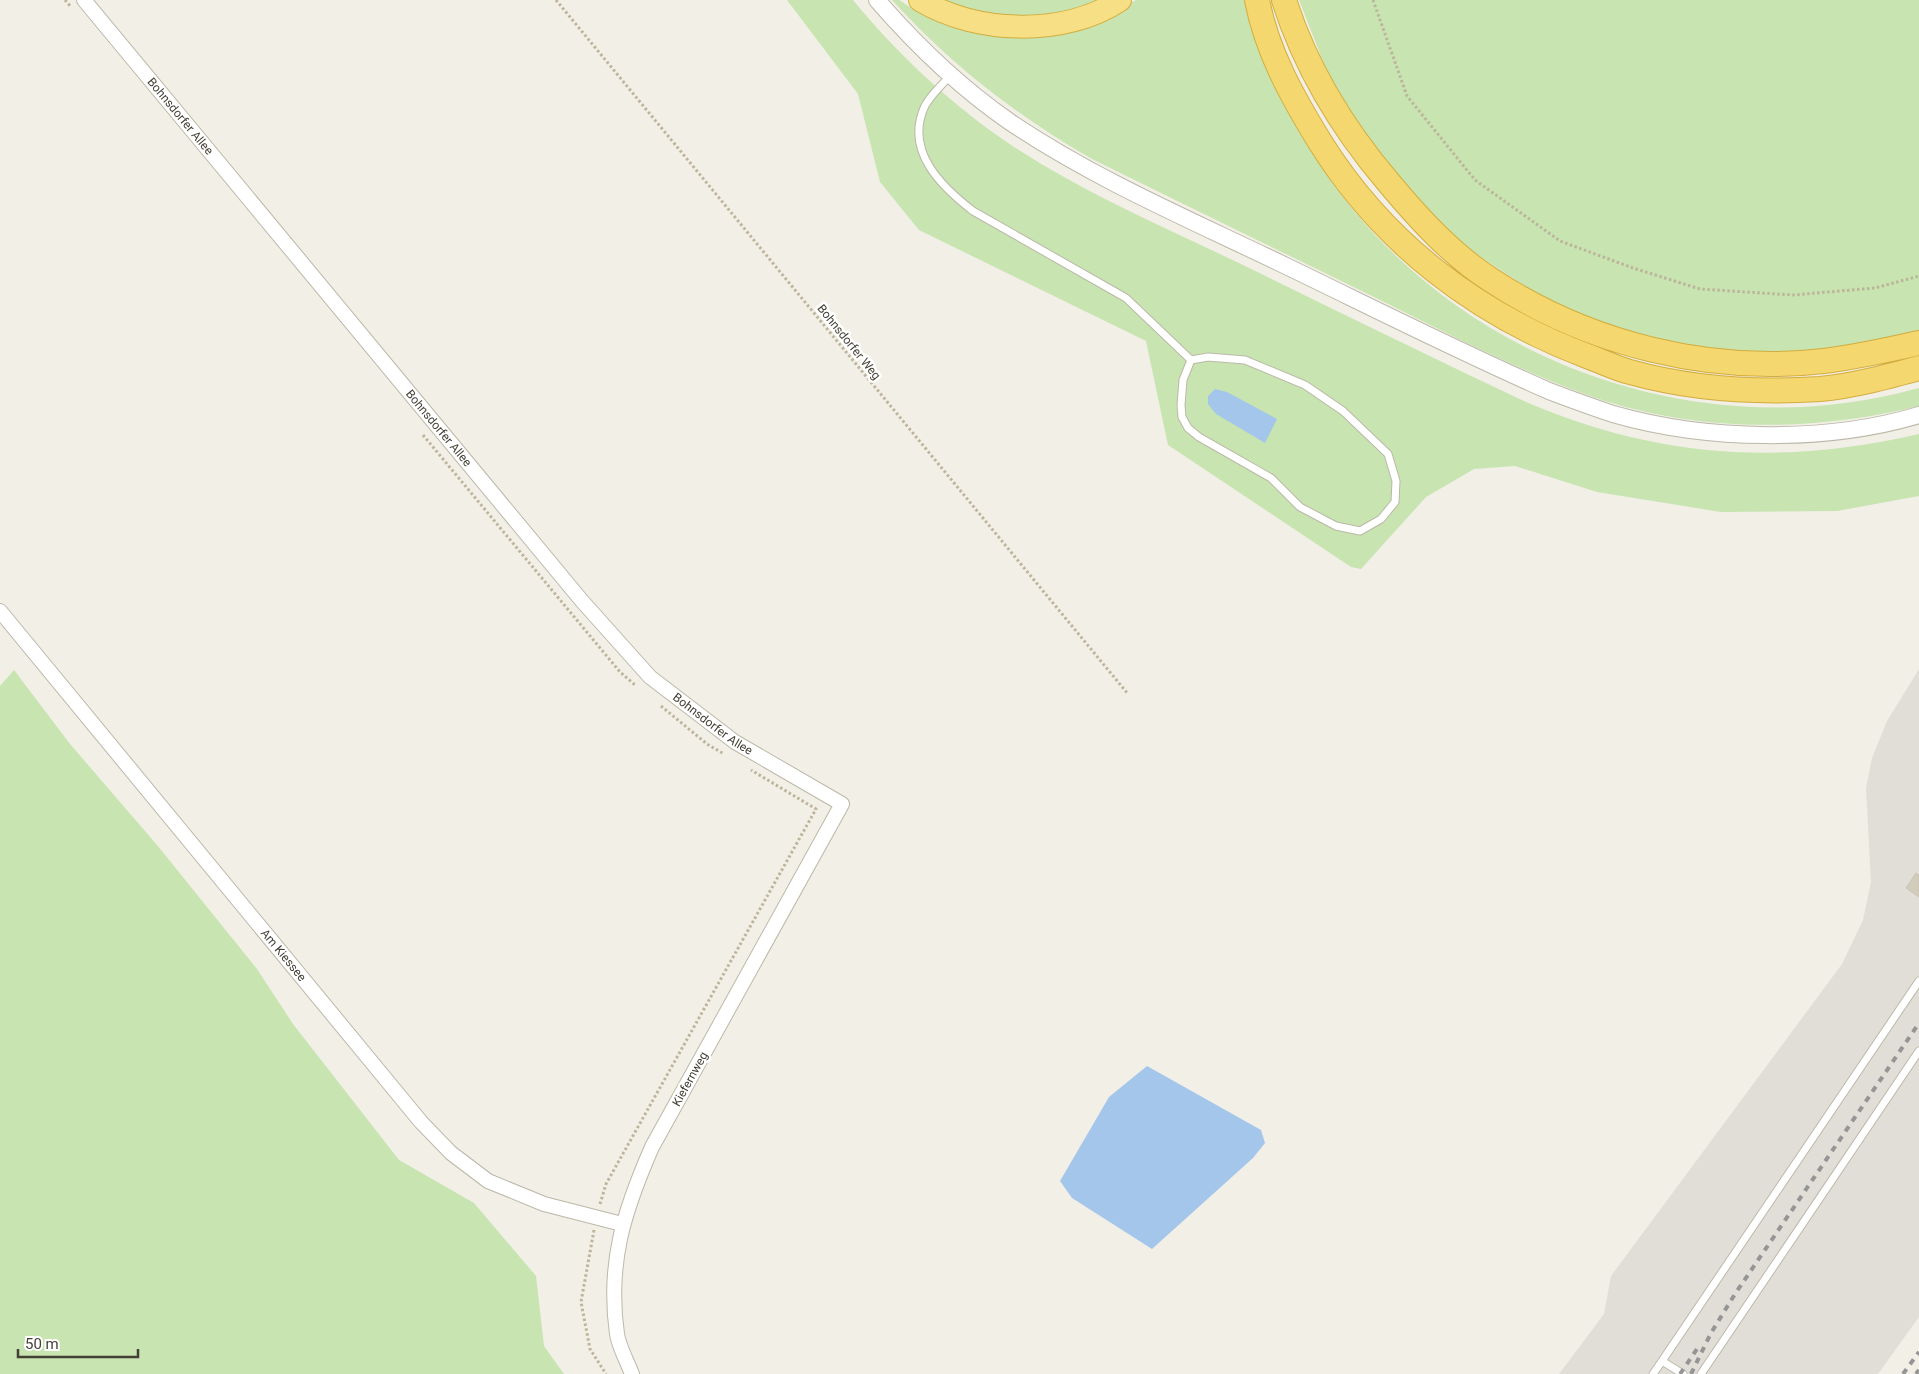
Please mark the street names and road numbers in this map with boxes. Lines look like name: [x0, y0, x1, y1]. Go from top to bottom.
street label: Bohnsdorfer Allee: [145, 75, 216, 157]
street label: Bohnsdorfer Weg: [814, 302, 884, 382]
street label: Bohnsdorfer Allee: [403, 387, 475, 469]
street label: Bohnsdorfer Allee: [670, 690, 755, 758]
street label: Am Kiessee: [258, 926, 309, 984]
street label: Kiefernweg: [669, 1049, 711, 1109]

